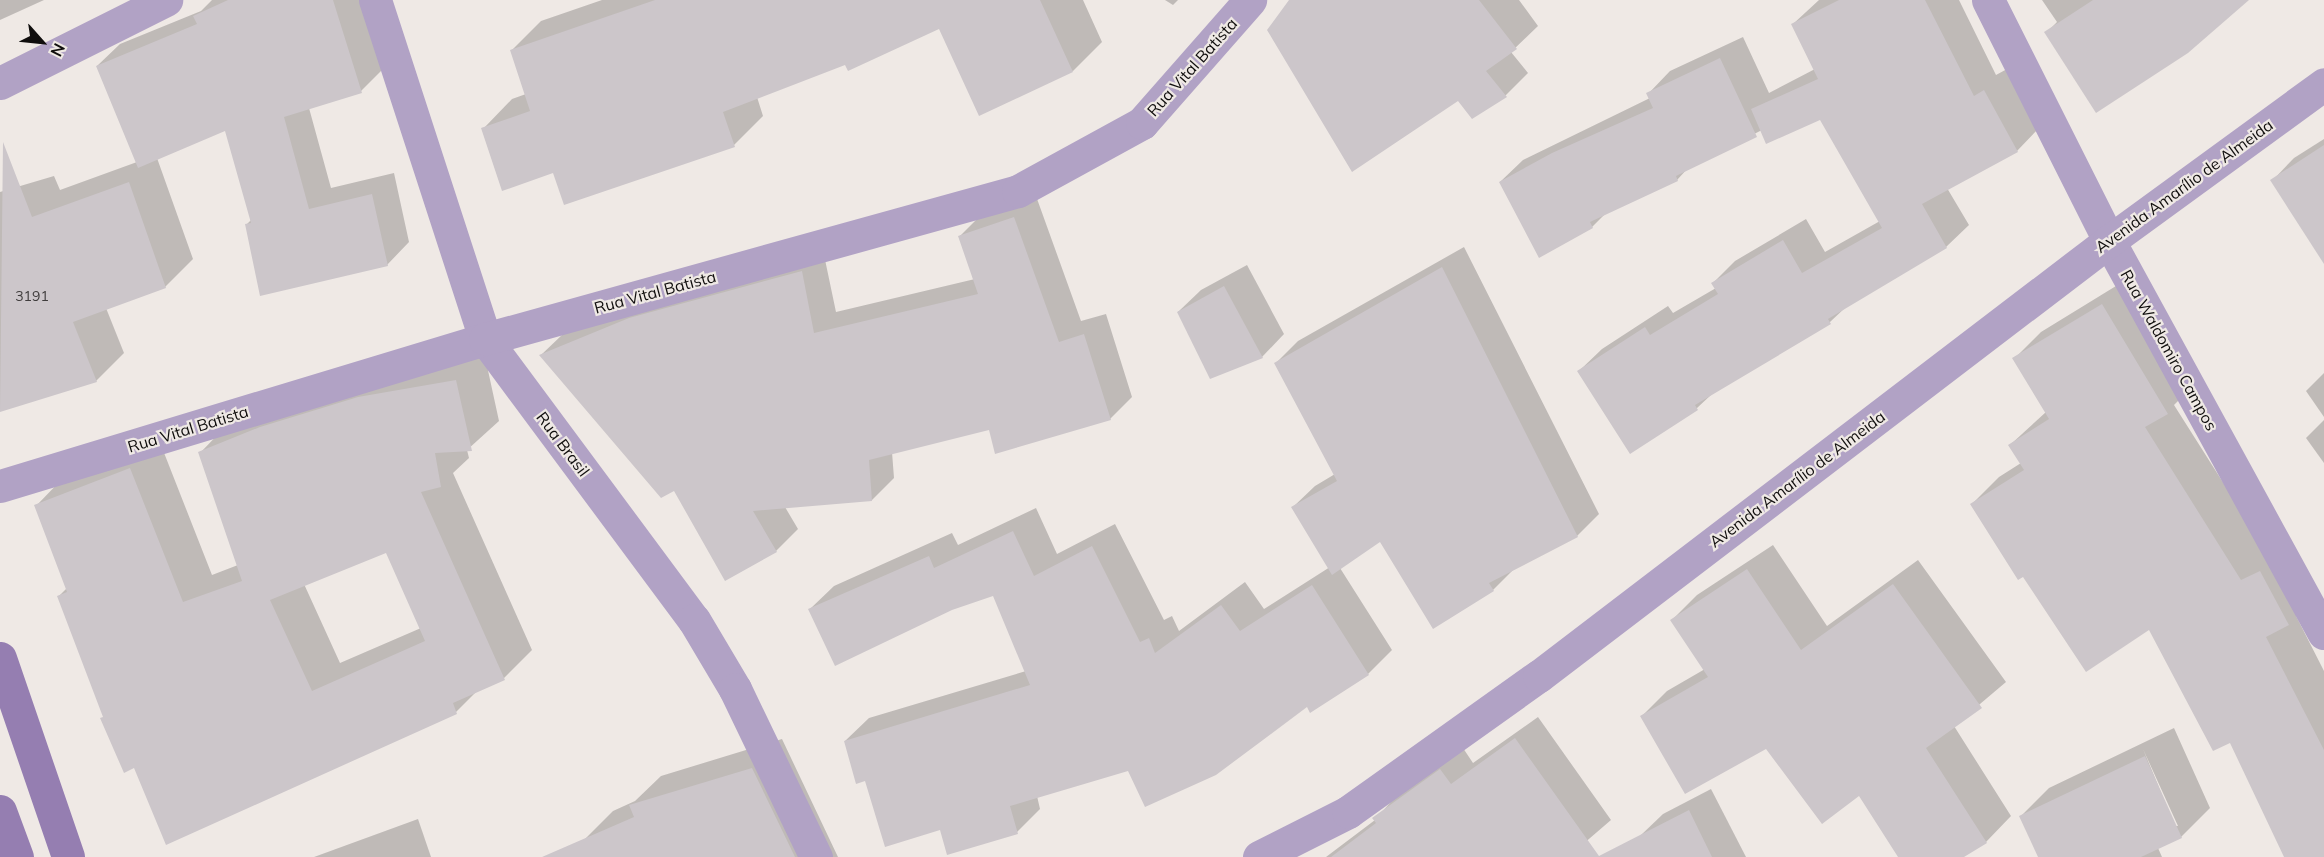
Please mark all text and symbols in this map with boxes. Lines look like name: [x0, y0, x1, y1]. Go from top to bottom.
north arrow: [12, 12, 72, 72]
street label: Rua Vital Batista: [1143, 14, 1241, 120]
text: N: [46, 40, 70, 60]
street label: Avenida Amarílio de Almeida: [2091, 115, 2277, 257]
street label: Rua Waldomiro Campos: [2117, 266, 2221, 434]
street label: Rua Vital Batista: [592, 267, 718, 317]
house number: 3191: [15, 288, 49, 304]
street label: Rua Vital Batista: [125, 402, 251, 456]
street label: Avenida Amarílio de Almeida: [1705, 407, 1889, 551]
street label: Rua Brasil: [533, 408, 593, 480]

